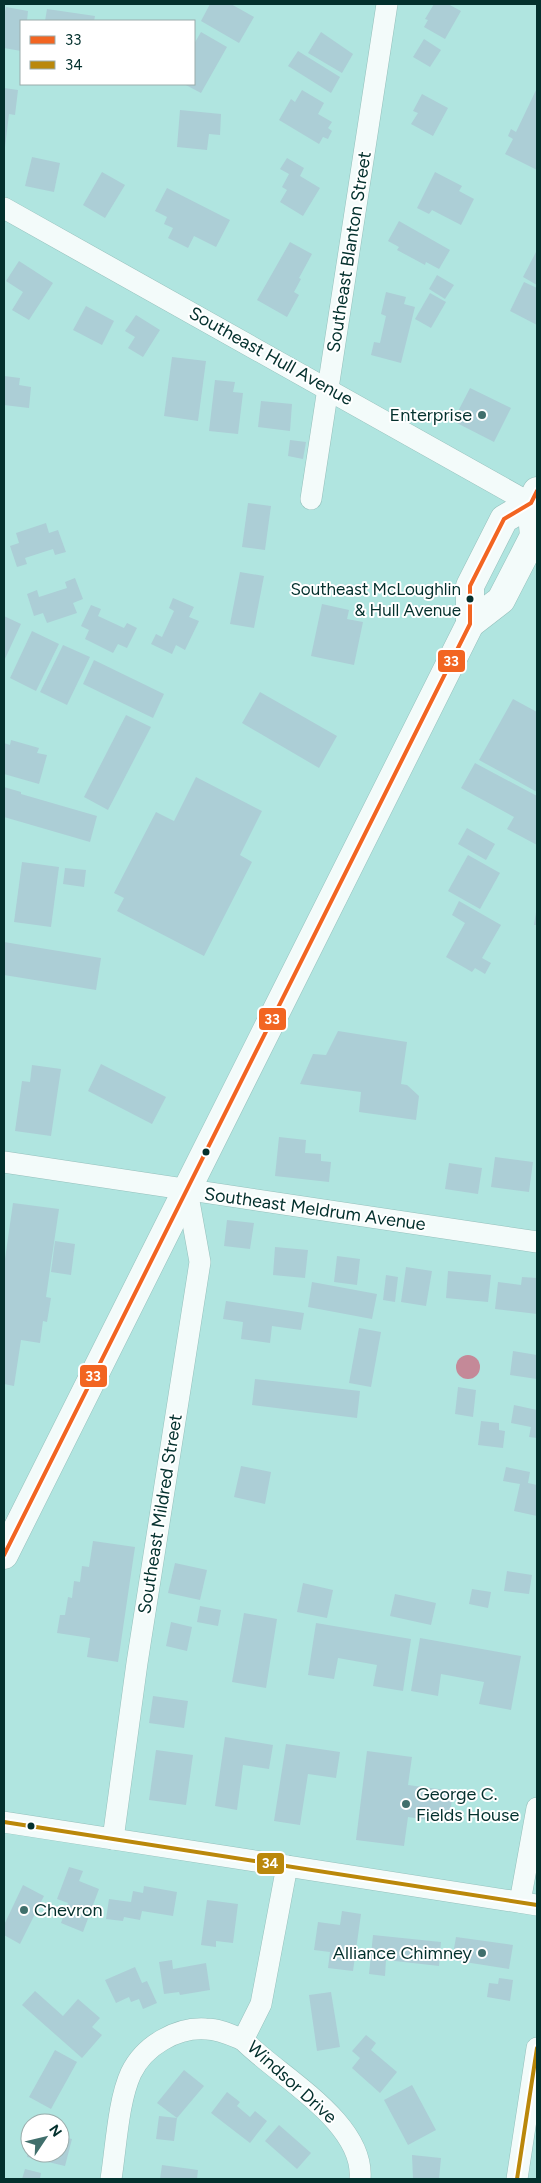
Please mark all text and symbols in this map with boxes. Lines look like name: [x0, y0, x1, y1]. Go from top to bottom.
legend: [20, 20, 195, 85]
text: 33: [65, 31, 81, 49]
text: 34: [65, 56, 82, 74]
street label: Southeast Blanton Street: [322, 150, 376, 354]
street label: Southeast Hull Avenue: [185, 302, 357, 410]
place label: Enterprise: [390, 404, 472, 426]
marker: Enterprise: [476, 409, 488, 421]
place label: Southeast McLoughlin & Hull Avenue: [290, 579, 461, 620]
marker: Southeast McLoughlin & Hull Avenue: [465, 594, 475, 604]
line badge: 33: [437, 649, 466, 673]
text: 33: [443, 653, 459, 670]
line badge: 33: [258, 1007, 287, 1031]
text: 33: [264, 1011, 280, 1028]
unlabelled marker: [201, 1147, 211, 1157]
street label: Southeast Meldrum Avenue: [203, 1183, 427, 1235]
line badge: 33: [79, 1364, 108, 1388]
text: 33: [85, 1368, 101, 1385]
street label: Southeast Mildred Street: [133, 1412, 187, 1616]
place label: George C. Fields House: [416, 1783, 520, 1826]
marker: George C. Fields House: [400, 1798, 412, 1810]
unlabelled marker: [26, 1821, 36, 1831]
line badge: 34: [256, 1852, 285, 1875]
text: 34: [262, 1855, 278, 1872]
place label: Chevron: [34, 1899, 103, 1921]
marker: Chevron: [18, 1904, 30, 1916]
place label: Alliance Chimney: [333, 1942, 473, 1964]
marker: Alliance Chimney: [476, 1947, 488, 1959]
street label: Windsor Drive: [243, 2036, 341, 2128]
north arrow: [20, 2113, 70, 2163]
text: N: [45, 2122, 65, 2140]

